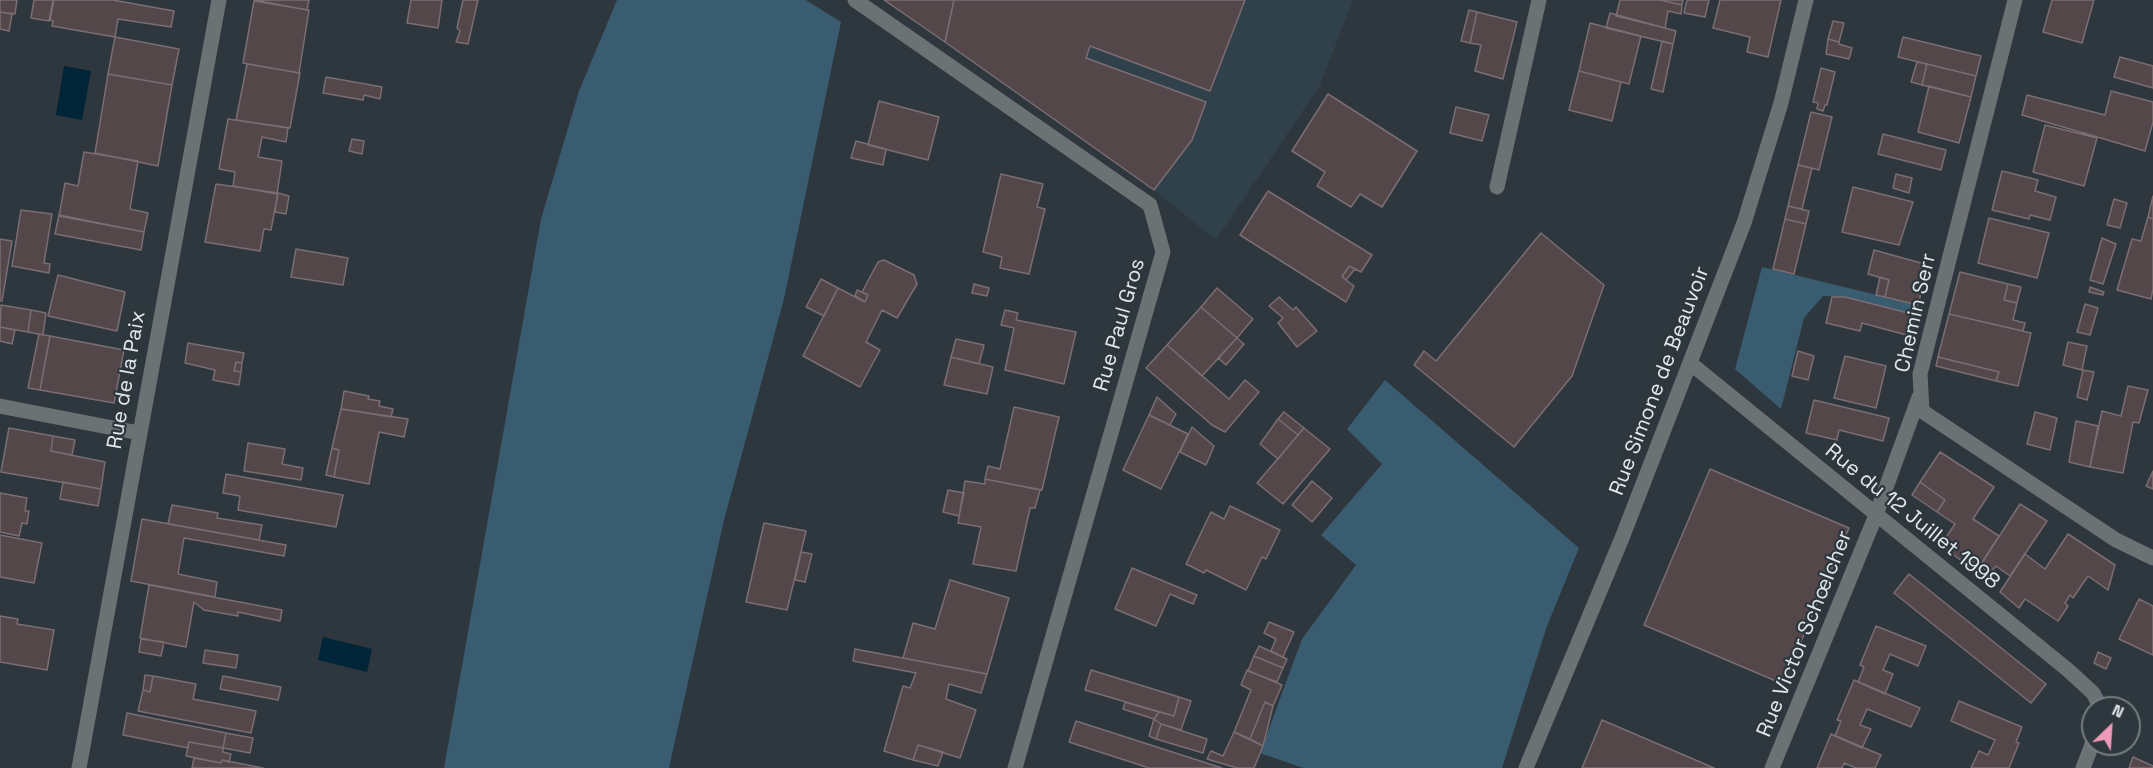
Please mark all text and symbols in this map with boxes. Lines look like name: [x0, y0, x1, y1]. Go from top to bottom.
street label: Chemin Serr: [1890, 251, 1942, 375]
street label: Rue Paul Gros: [1089, 256, 1151, 394]
street label: Rue Simone de Beauvoir: [1605, 263, 1715, 499]
street label: Rue de la Paix: [102, 309, 152, 451]
street label: Rue du 12 Juillet 1998: [1820, 439, 2004, 595]
street label: Rue Victor Schœlcher: [1752, 527, 1858, 741]
north arrow: [2081, 696, 2141, 756]
text: N: [2109, 699, 2127, 723]

